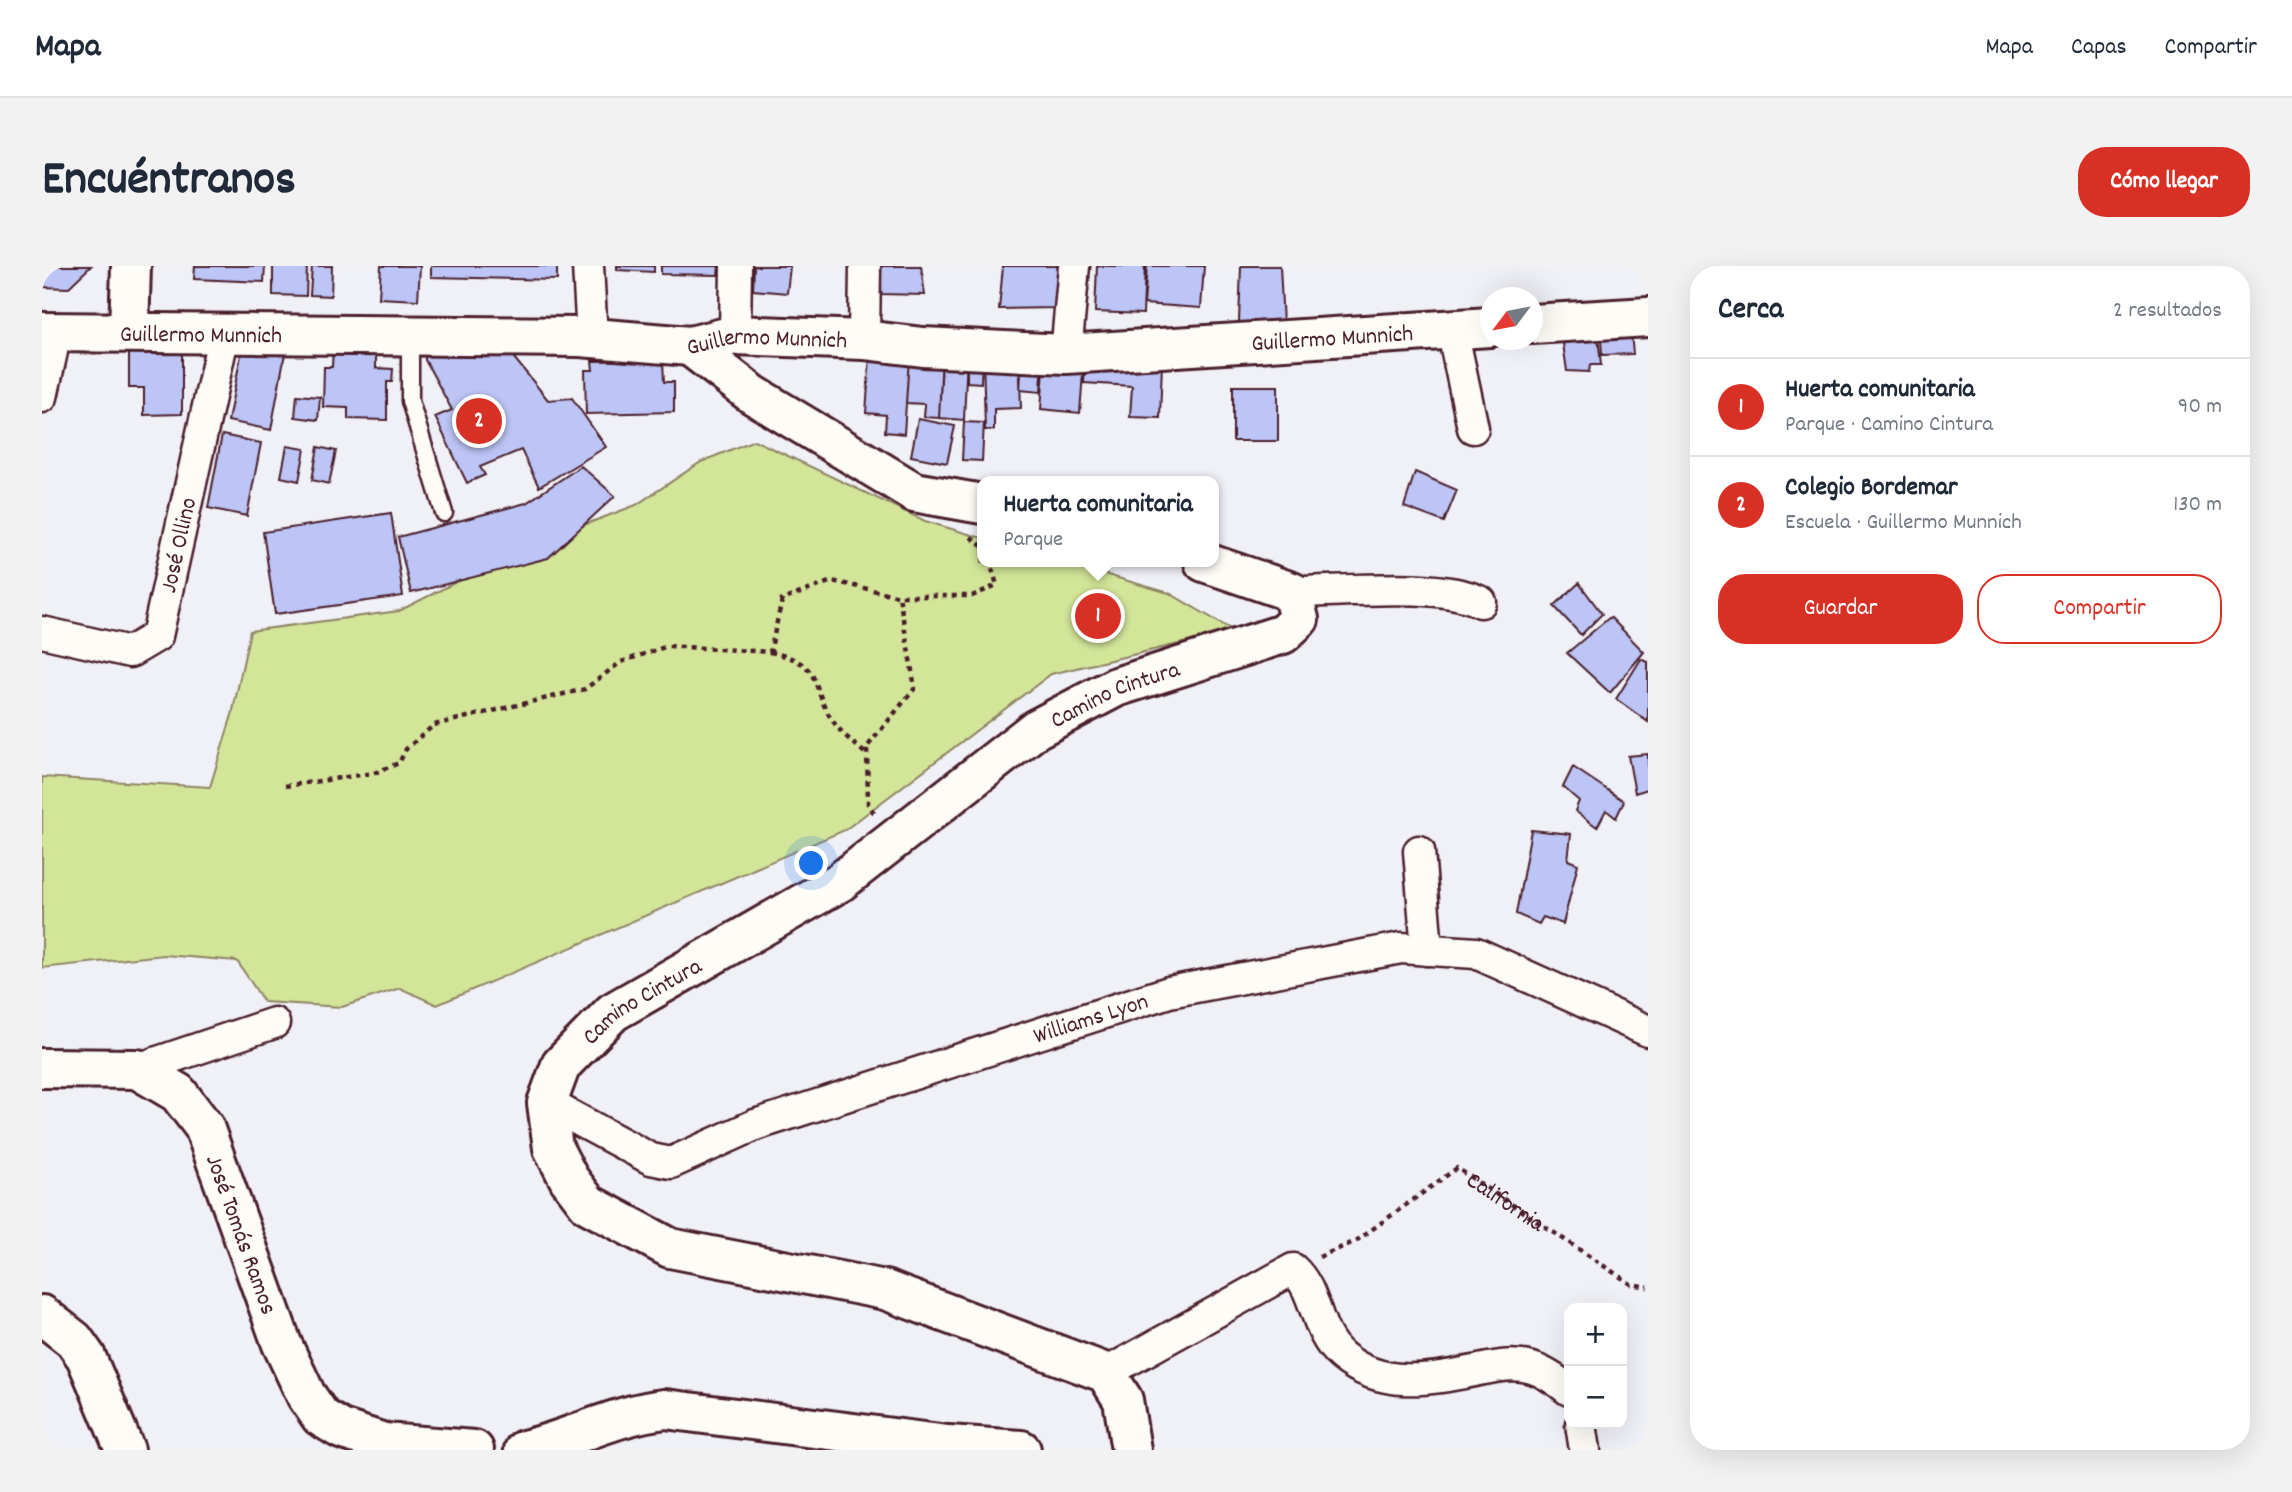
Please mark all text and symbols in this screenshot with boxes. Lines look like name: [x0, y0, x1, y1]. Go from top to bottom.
text: Mapa: [35, 25, 101, 72]
text: Mapa: [1985, 31, 2033, 65]
text: Capas: [2071, 31, 2127, 65]
text: Compartir: [2165, 31, 2257, 65]
text: Encuéntranos: [42, 147, 296, 217]
button: Cómo llegar: [2078, 147, 2250, 217]
north arrow: [1480, 287, 1543, 350]
text: Cerca: [1718, 290, 1783, 333]
text: 2 resultados: [2113, 295, 2222, 328]
street label: Guillermo Munnich: [1250, 318, 1414, 362]
street label: Guillermo Munnich: [120, 319, 282, 354]
street label: Guillermo Munnich: [683, 321, 848, 366]
text: Huerta comunitaria: [1785, 372, 1975, 409]
text: 1: [1738, 391, 1744, 424]
text: 90 m: [2178, 391, 2222, 424]
pin: 2: [456, 395, 502, 447]
text: Parque · Camino Cintura: [1785, 409, 1993, 442]
text: Colegio Bordemar: [1785, 470, 1958, 507]
popup: [977, 476, 1219, 567]
text: Huerta comunitaria: [1003, 487, 1193, 524]
text: 2: [1736, 489, 1746, 522]
text: 130 m: [2173, 489, 2222, 522]
street label: José Ollino: [153, 495, 207, 596]
text: Escuela · Guillermo Munnich: [1785, 507, 2022, 540]
text: Parque: [1003, 524, 1063, 557]
button: Guardar: [1718, 574, 1963, 644]
button: Compartir: [1977, 574, 2222, 644]
pin: 1: [1075, 590, 1121, 642]
street label: Camino Cintura: [1045, 654, 1185, 739]
your location: [794, 846, 828, 880]
street label: Camino Cintura: [576, 950, 709, 1054]
street label: Williams Lyon: [1030, 986, 1153, 1054]
street label: José Tomás Ramos: [195, 1150, 284, 1320]
street label: California: [1458, 1165, 1551, 1242]
map controls: [1564, 1303, 1627, 1429]
button: +: [1564, 1303, 1627, 1366]
button: −: [1564, 1366, 1627, 1429]

